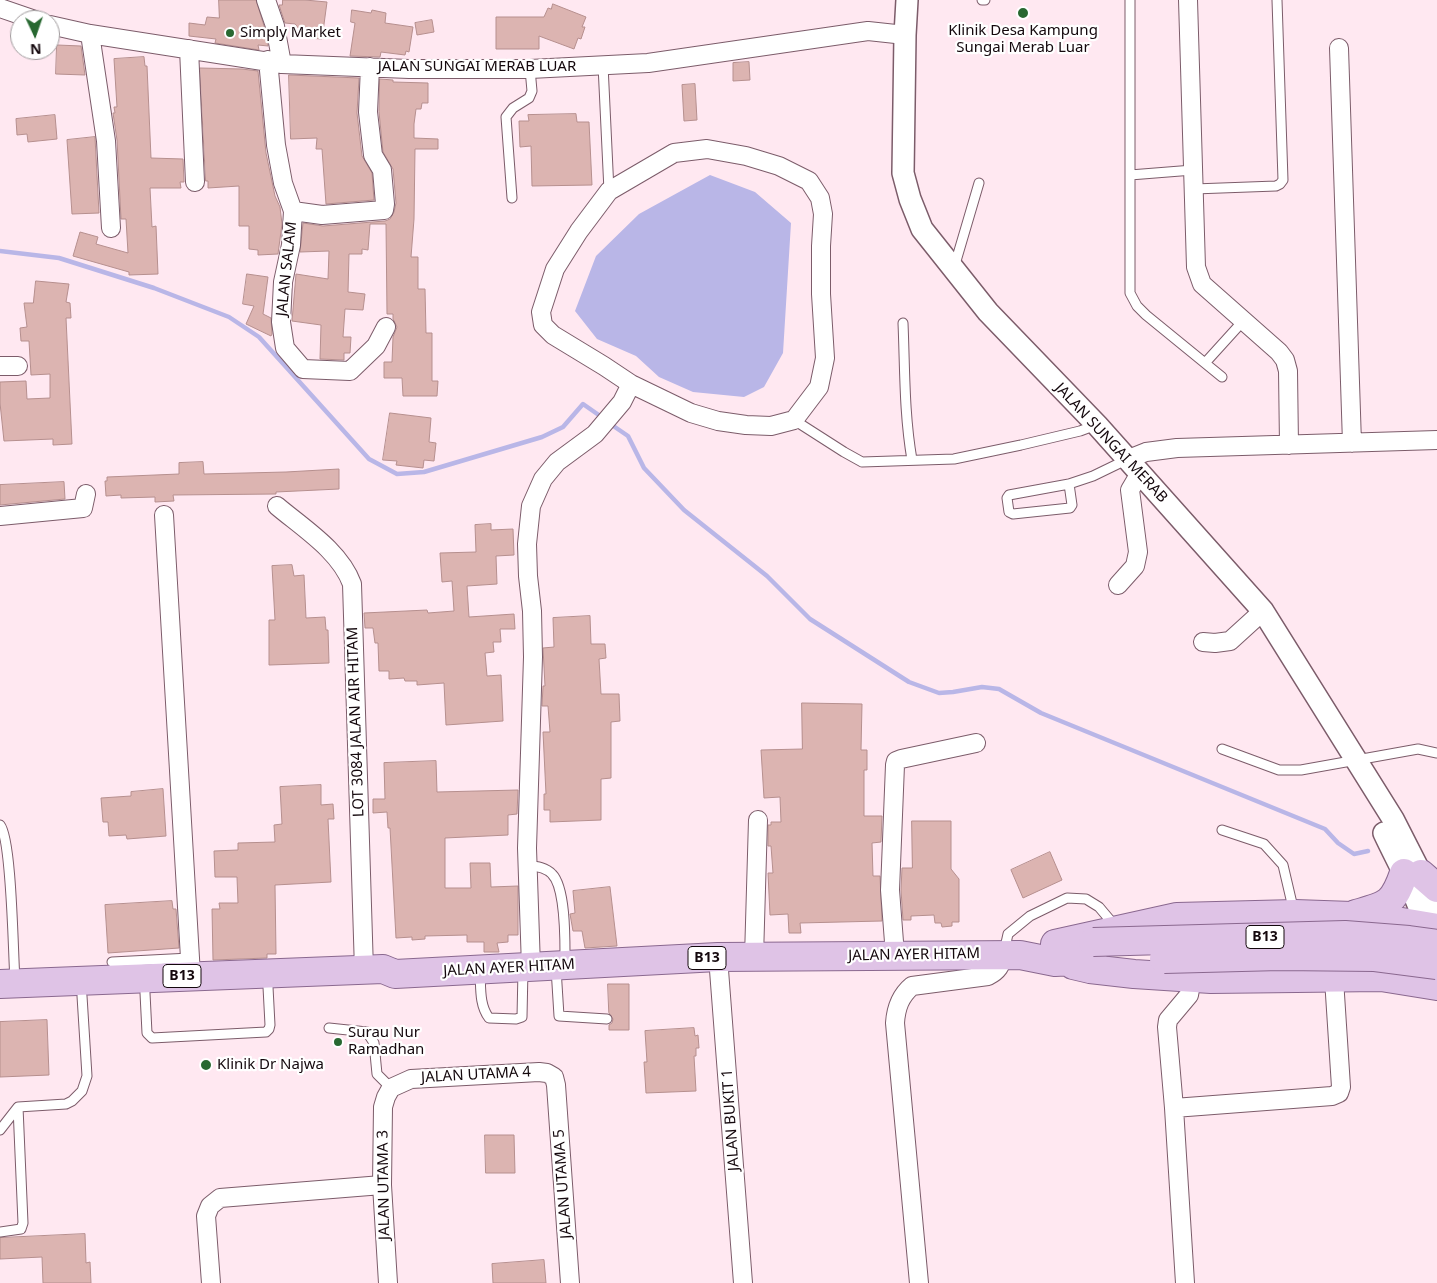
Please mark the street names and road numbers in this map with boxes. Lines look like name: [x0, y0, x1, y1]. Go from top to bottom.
street label: JALAN SUNGAI MERAB LUAR: [378, 58, 576, 76]
street label: JALAN SALAM: [273, 221, 301, 317]
street label: JALAN SUNGAI MERAB: [1051, 379, 1171, 507]
street label: LOT 3084 JALAN AIR HITAM: [344, 627, 368, 817]
road number: B13: [1246, 926, 1284, 949]
street label: JALAN AYER HITAM: [848, 945, 980, 965]
road number: B13: [688, 946, 726, 970]
street label: JALAN AYER HITAM: [443, 956, 575, 980]
road number: B13: [163, 964, 201, 988]
street label: JALAN UTAMA 4: [421, 1063, 531, 1087]
street label: JALAN BUKIT 1: [718, 1068, 744, 1172]
street label: JALAN UTAMA 5: [550, 1129, 576, 1239]
street label: JALAN UTAMA 3: [374, 1130, 394, 1240]

